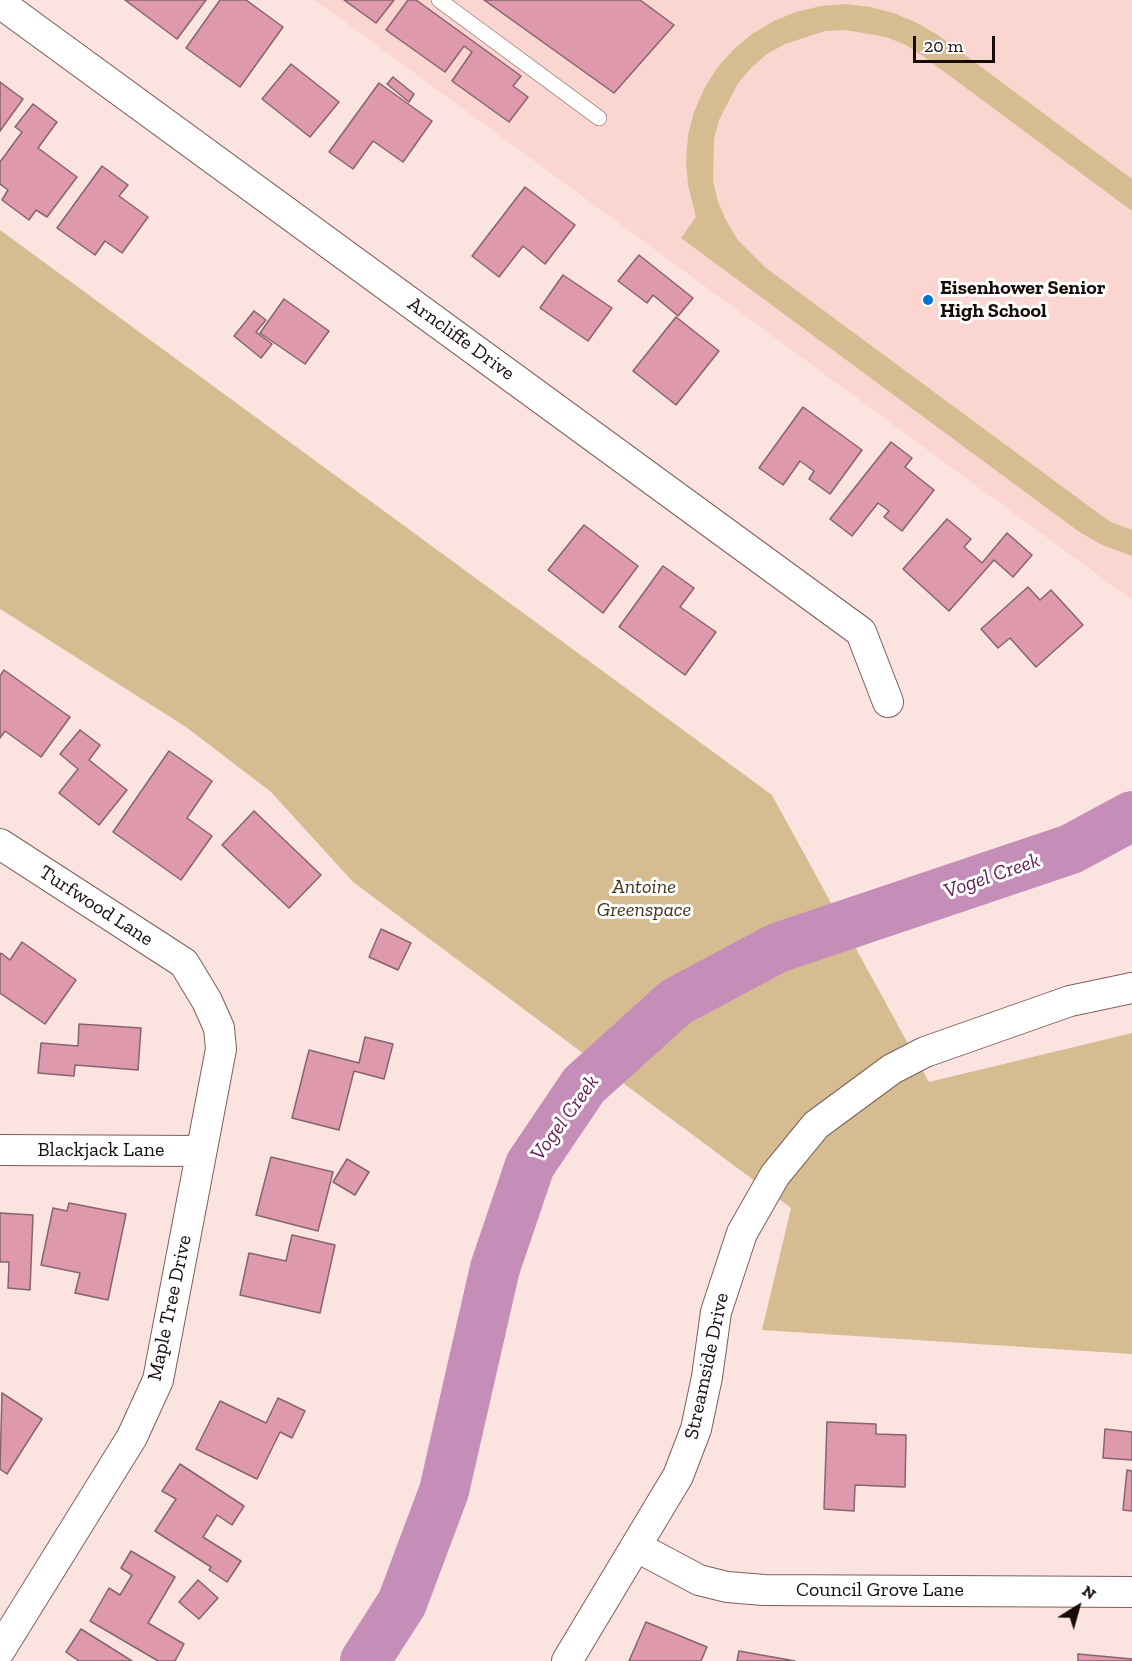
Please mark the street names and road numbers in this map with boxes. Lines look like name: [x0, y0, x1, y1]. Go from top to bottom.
street label: Arncliffe Drive: [403, 292, 519, 386]
street label: Turfwood Lane: [35, 860, 157, 952]
street label: Blackjack Lane: [38, 1138, 164, 1162]
street label: Maple Tree Drive: [143, 1233, 197, 1383]
street label: Streamside Drive: [680, 1291, 734, 1441]
street label: Council Grove Lane: [796, 1578, 964, 1602]

